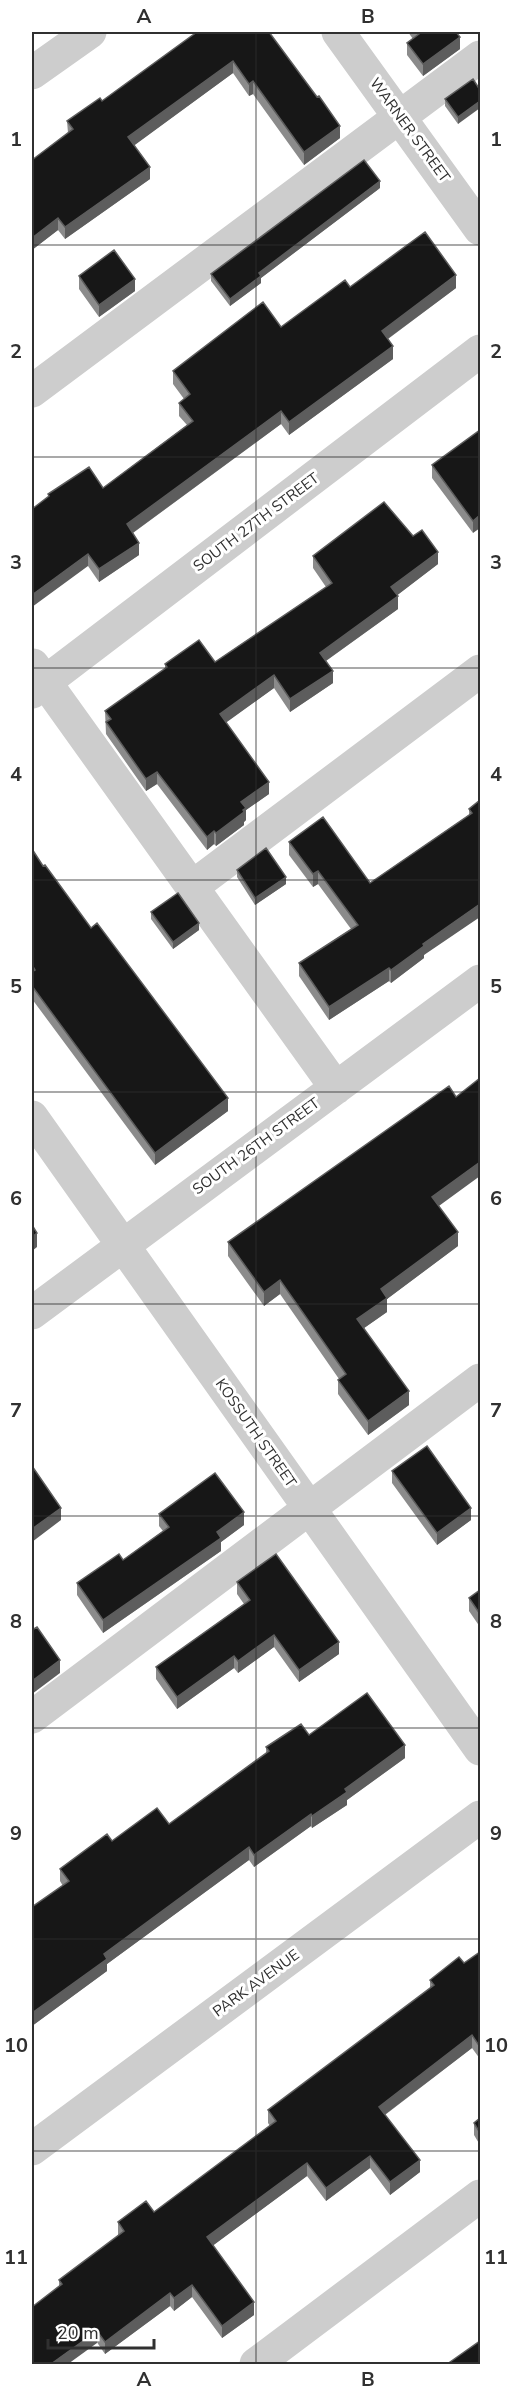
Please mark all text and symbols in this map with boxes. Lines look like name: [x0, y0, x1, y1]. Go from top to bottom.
text: A: [137, 3, 152, 30]
text: B: [361, 3, 375, 30]
street label: WARNER STREET: [365, 74, 455, 186]
text: 1: [10, 126, 22, 153]
text: 1: [490, 126, 502, 153]
text: 2: [10, 338, 22, 365]
text: 2: [490, 338, 502, 365]
street label: SOUTH 27TH STREET: [189, 468, 323, 576]
text: 3: [10, 549, 22, 576]
text: 3: [490, 549, 502, 576]
text: 4: [10, 761, 22, 788]
text: 4: [490, 761, 502, 788]
text: 5: [10, 973, 22, 1000]
text: 5: [490, 973, 502, 1000]
street label: SOUTH 26TH STREET: [188, 1093, 324, 1199]
text: 6: [10, 1185, 22, 1212]
text: 6: [490, 1185, 502, 1212]
street label: KOSSUTH STREET: [211, 1375, 301, 1491]
text: 7: [10, 1397, 22, 1424]
text: 7: [490, 1397, 502, 1424]
text: 8: [10, 1608, 22, 1635]
text: 8: [490, 1608, 502, 1635]
text: 9: [10, 1820, 22, 1847]
text: 9: [490, 1820, 502, 1847]
street label: PARK AVENUE: [209, 1945, 303, 2021]
text: 10: [4, 2032, 28, 2059]
text: 10: [484, 2032, 508, 2059]
text: 11: [4, 2244, 28, 2271]
text: 11: [484, 2244, 508, 2271]
scale bar: [48, 2312, 154, 2350]
text: 20 m: [57, 2321, 99, 2345]
text: A: [137, 2366, 152, 2393]
text: B: [361, 2366, 375, 2393]

